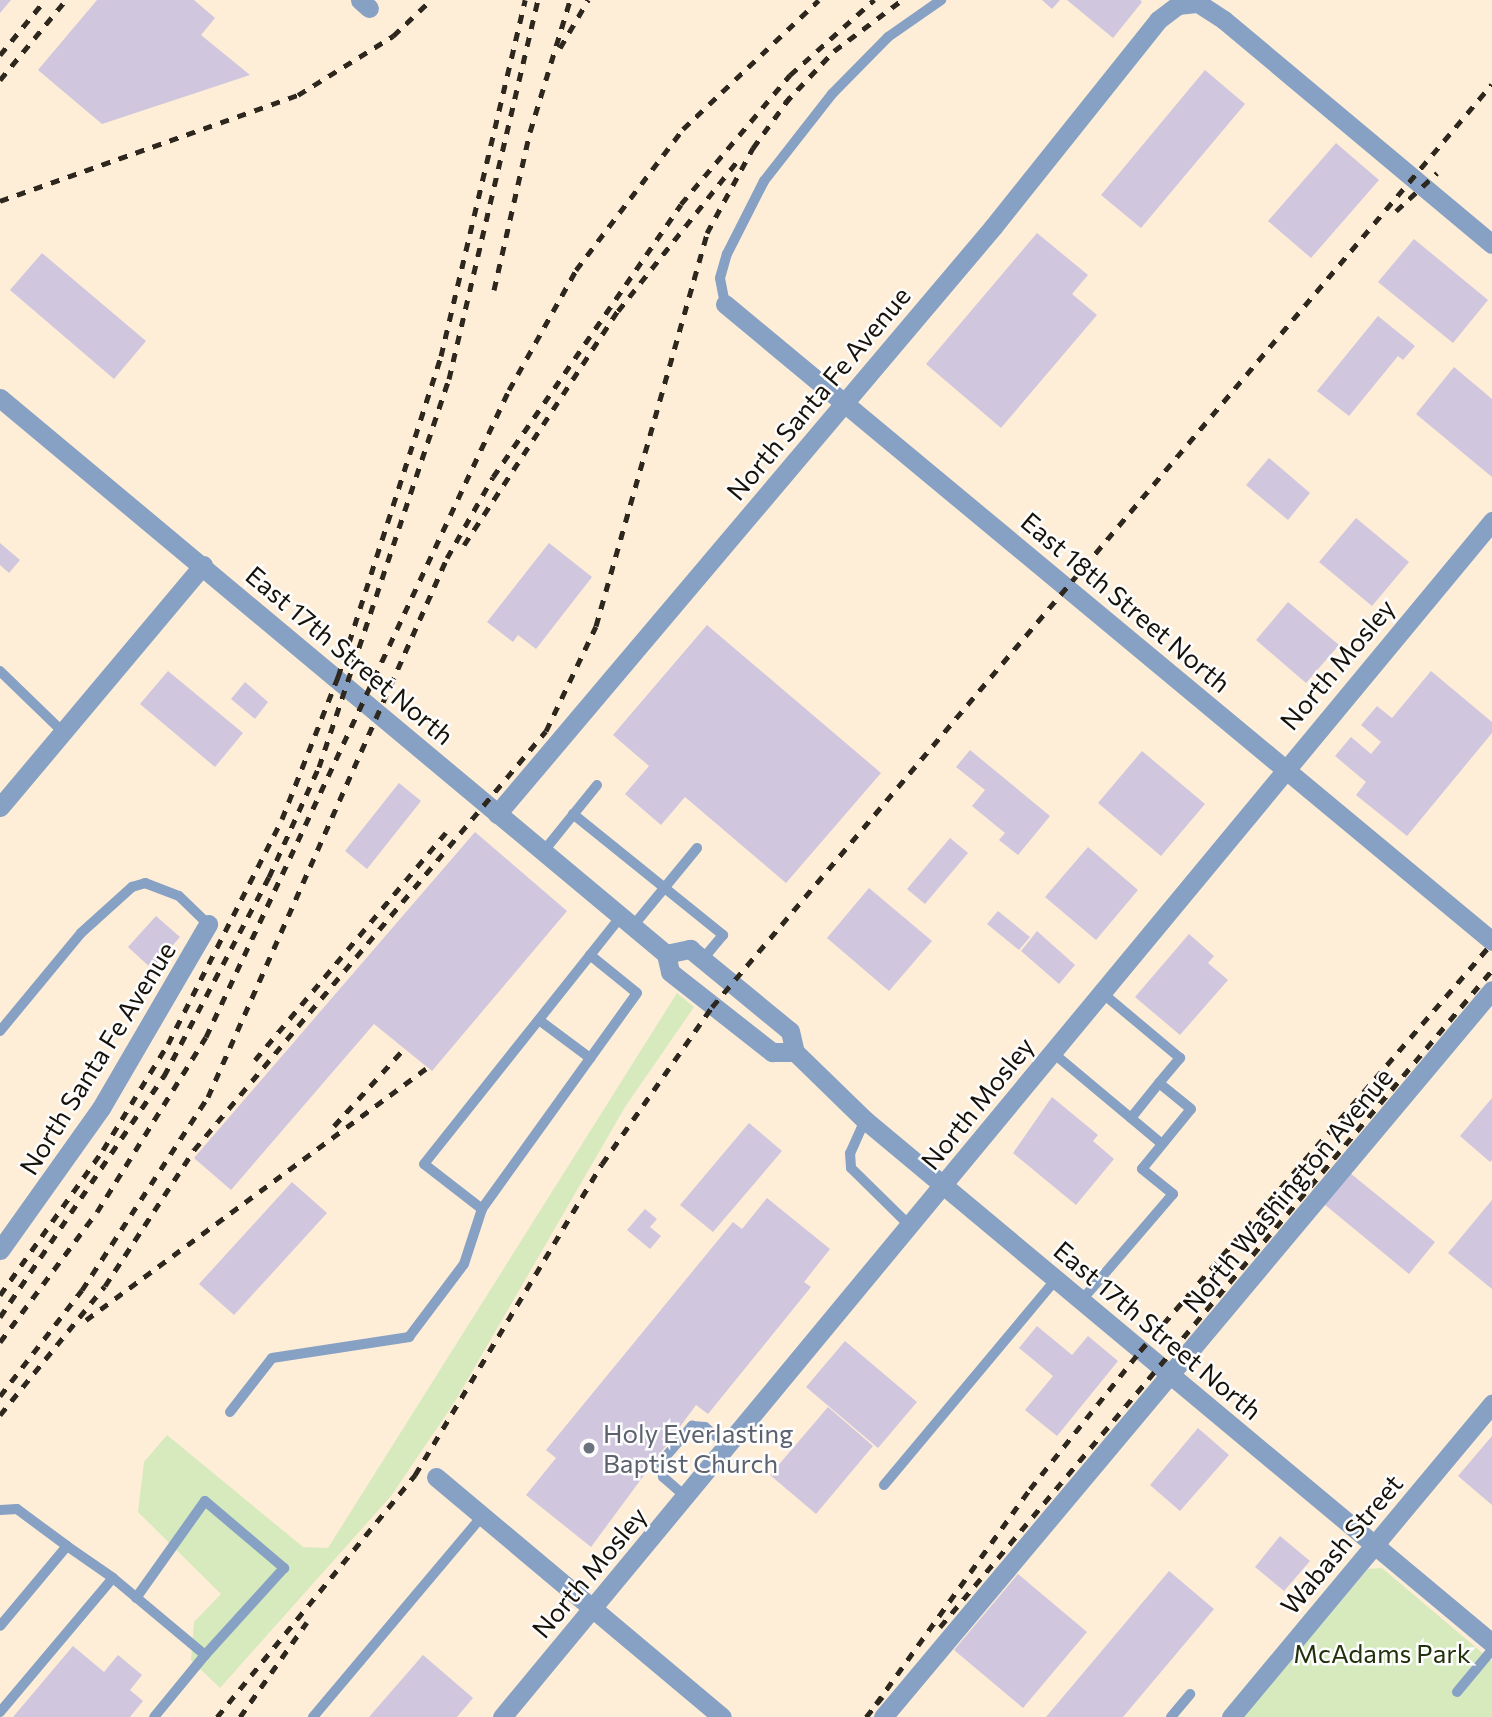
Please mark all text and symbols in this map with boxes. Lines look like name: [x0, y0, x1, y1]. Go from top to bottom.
street label: North Santa Fe Avenue: [720, 280, 916, 506]
street label: East 18th Street North: [1015, 505, 1237, 699]
street label: East 17th Street North: [240, 559, 460, 751]
street label: North Mosley: [1273, 592, 1401, 736]
street label: North Santa Fe Avenue: [13, 936, 181, 1180]
street label: North Mosley: [914, 1030, 1040, 1176]
street label: North Washington Avenue: [1175, 1061, 1399, 1319]
street label: East 17th Street North: [1048, 1234, 1268, 1426]
place label: Holy Everlasting Baptist Church: [603, 1417, 793, 1478]
marker: Holy Everlasting Baptist Church: [581, 1440, 597, 1456]
street label: Wabash Street: [1273, 1468, 1409, 1620]
street label: North Mosley: [525, 1500, 653, 1644]
park label: McAdams Park: [1293, 1637, 1471, 1669]

